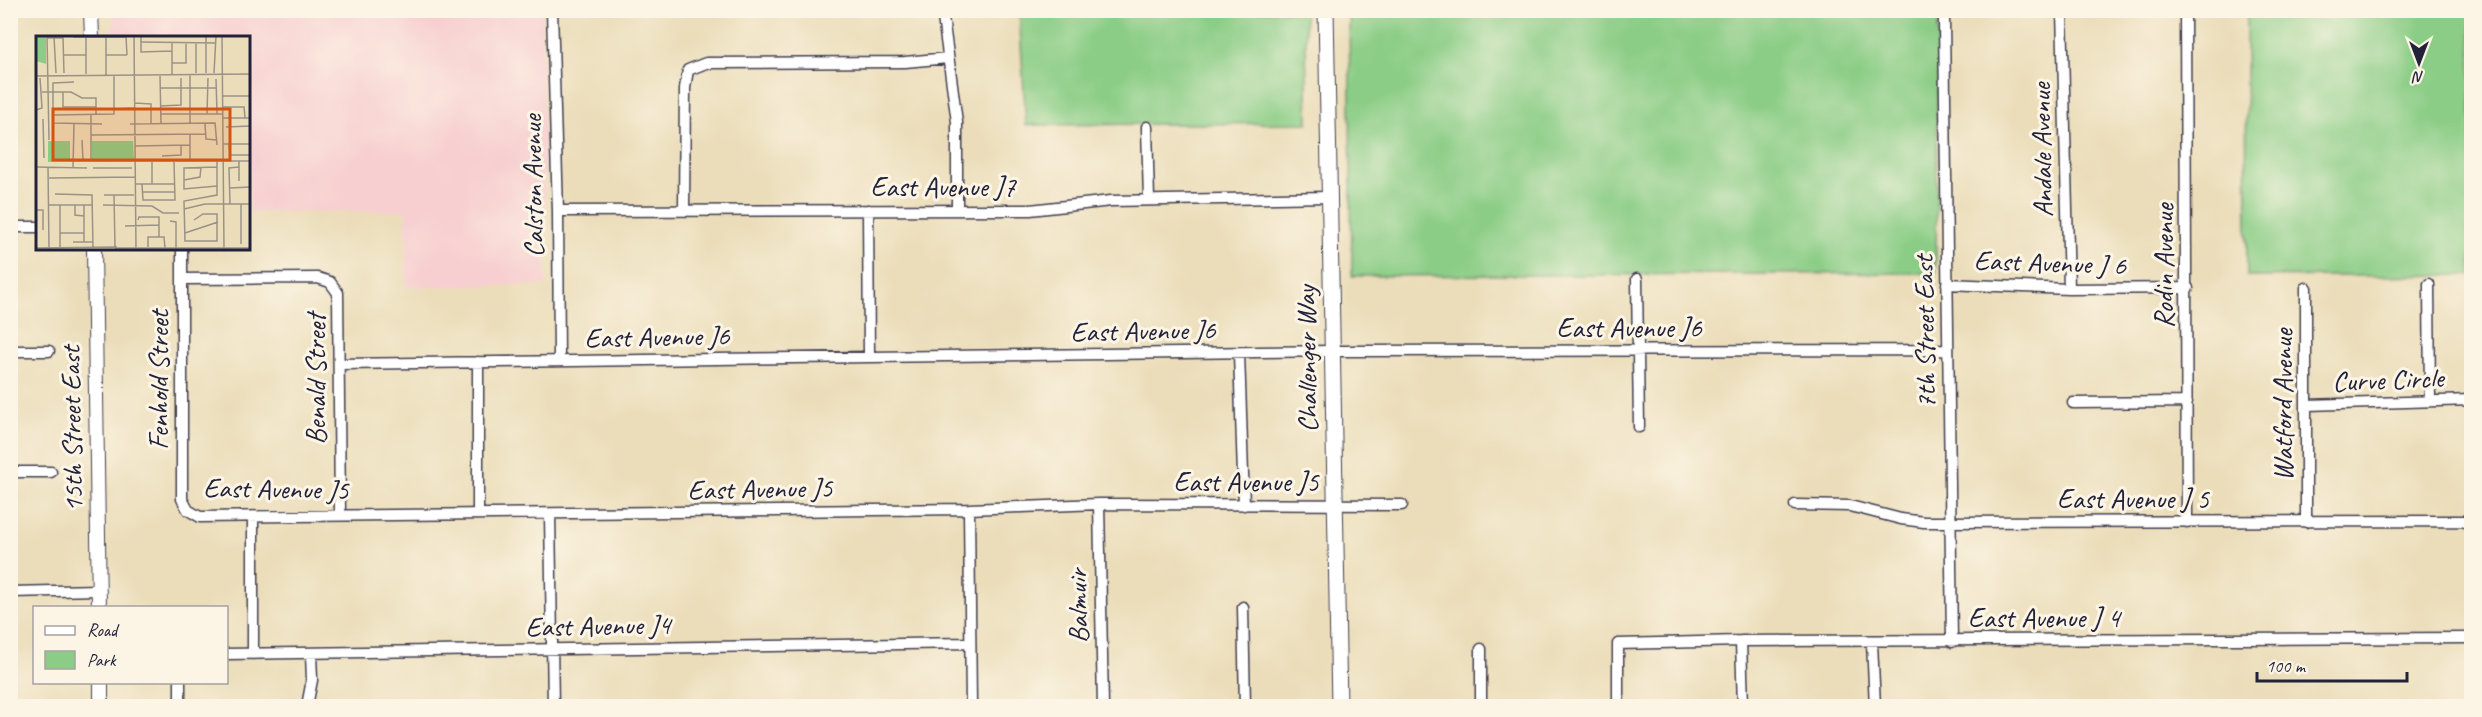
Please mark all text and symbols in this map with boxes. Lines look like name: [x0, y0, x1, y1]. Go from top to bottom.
north arrow: [2389, 33, 2449, 93]
inset map: [36, 36, 250, 250]
text: N: [2411, 67, 2424, 87]
street label: Andale Avenue: [2023, 81, 2060, 218]
street label: Calston Avenue: [514, 112, 551, 258]
street label: East Avenue J7: [870, 169, 1017, 204]
street label: Rodin Avenue: [2146, 202, 2181, 328]
street label: East Avenue J 6: [1973, 242, 2128, 283]
street label: 7th Street East: [1906, 252, 1943, 409]
street label: Challenger Way: [1288, 283, 1325, 433]
street label: Fenhold Street: [141, 308, 176, 450]
street label: Benald Street: [298, 310, 333, 445]
street label: East Avenue J6: [1556, 310, 1703, 345]
street label: East Avenue J6: [1070, 312, 1217, 349]
street label: East Avenue J6: [584, 318, 731, 355]
street label: Watford Avenue: [2265, 327, 2300, 481]
street label: 15th Street East: [53, 343, 90, 512]
street label: Curve Circle: [2332, 360, 2446, 399]
street label: East Avenue J5: [1173, 464, 1320, 499]
street label: East Avenue J5: [203, 470, 350, 507]
street label: East Avenue J5: [687, 470, 834, 507]
street label: East Avenue J 5: [2057, 481, 2210, 516]
street label: Balmuir: [1059, 567, 1096, 643]
street label: East Avenue J 4: [1968, 600, 2122, 635]
legend: [33, 606, 228, 684]
street label: East Avenue J4: [525, 607, 673, 644]
text: Road: [87, 619, 120, 641]
scale bar: [2257, 645, 2407, 683]
text: Park: [87, 649, 117, 671]
text: 100 m: [2266, 655, 2307, 677]

